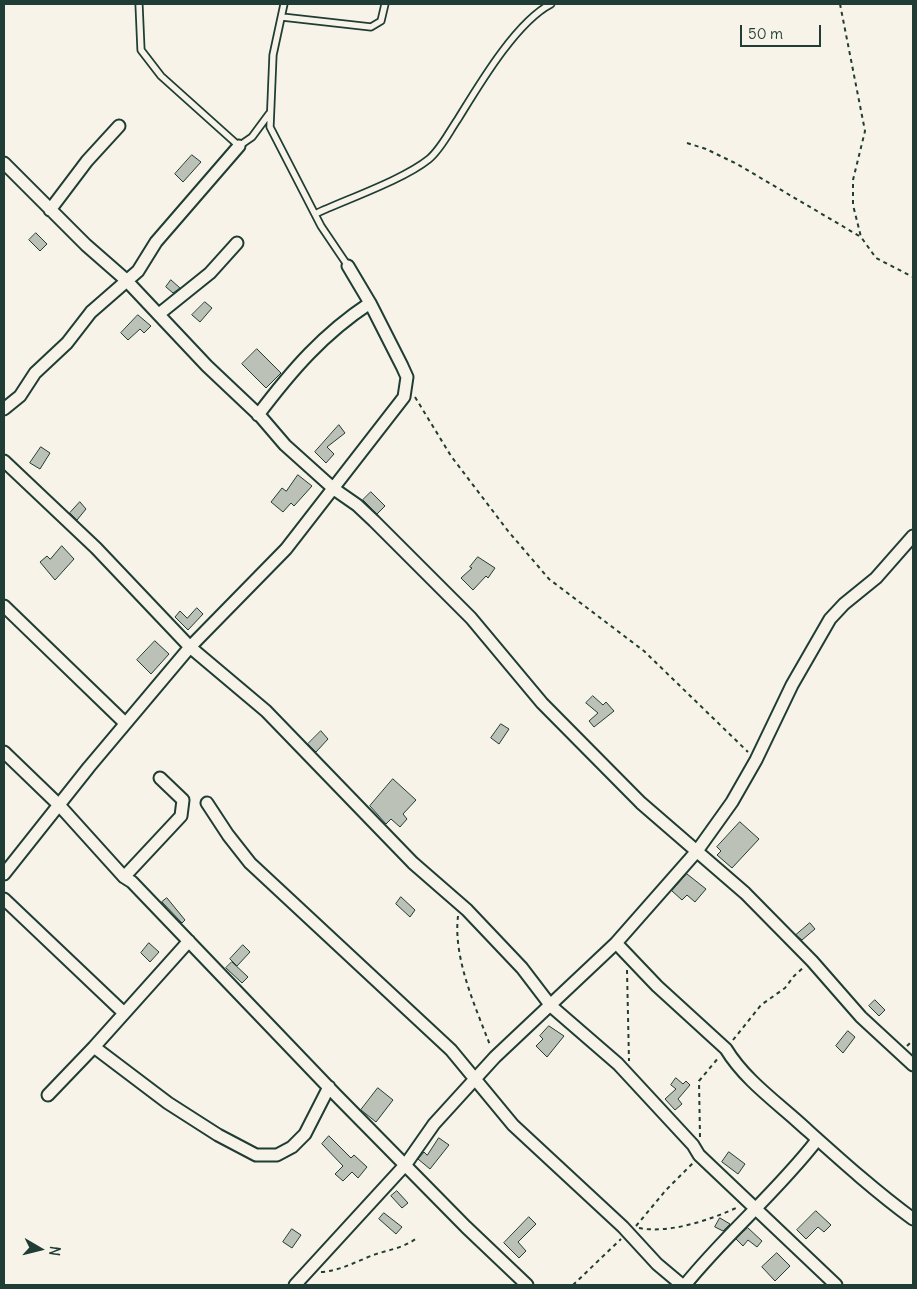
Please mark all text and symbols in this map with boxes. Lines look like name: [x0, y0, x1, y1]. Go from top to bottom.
scale bar: [742, 15, 823, 47]
text: 50 m: [748, 24, 783, 43]
north arrow: [15, 1224, 65, 1274]
text: N: [45, 1245, 64, 1257]

